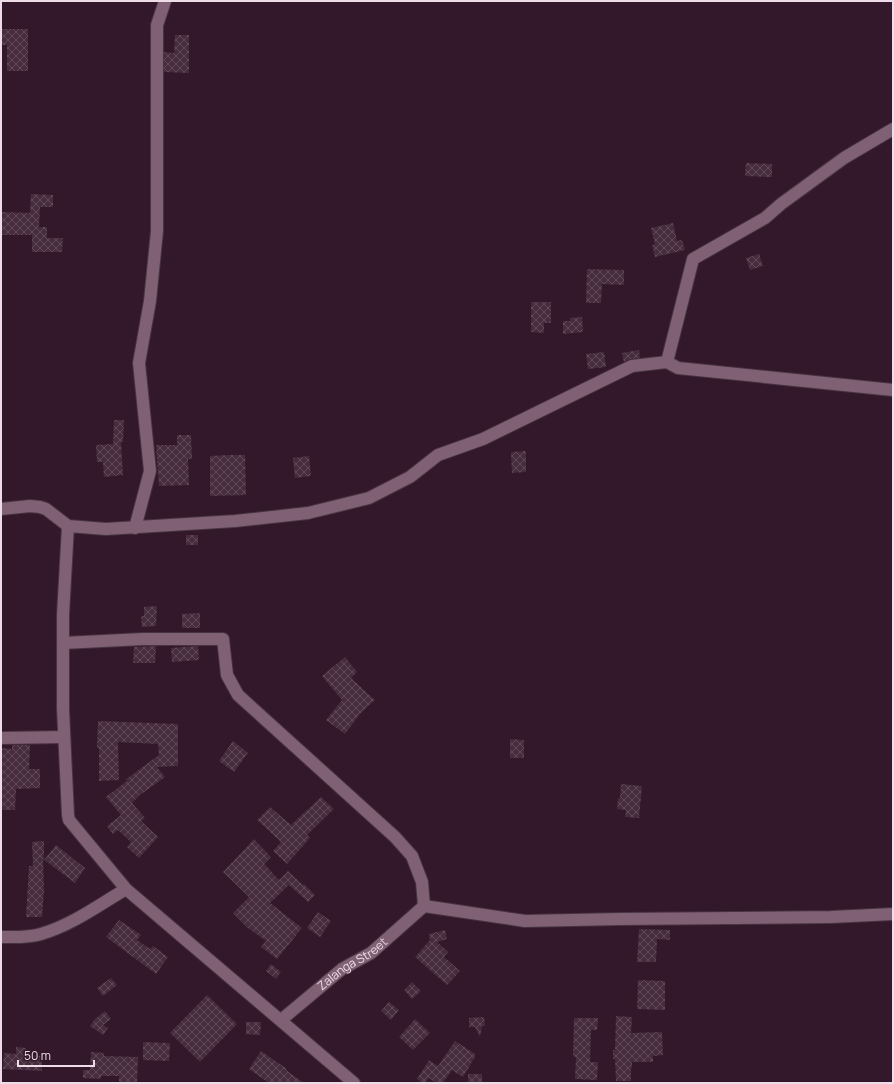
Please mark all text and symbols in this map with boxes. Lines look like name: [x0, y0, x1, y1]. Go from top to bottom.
street label: Zalanga Street: [314, 933, 391, 994]
scale bar: [18, 1042, 94, 1068]
text: 50 m: [24, 1047, 51, 1064]

